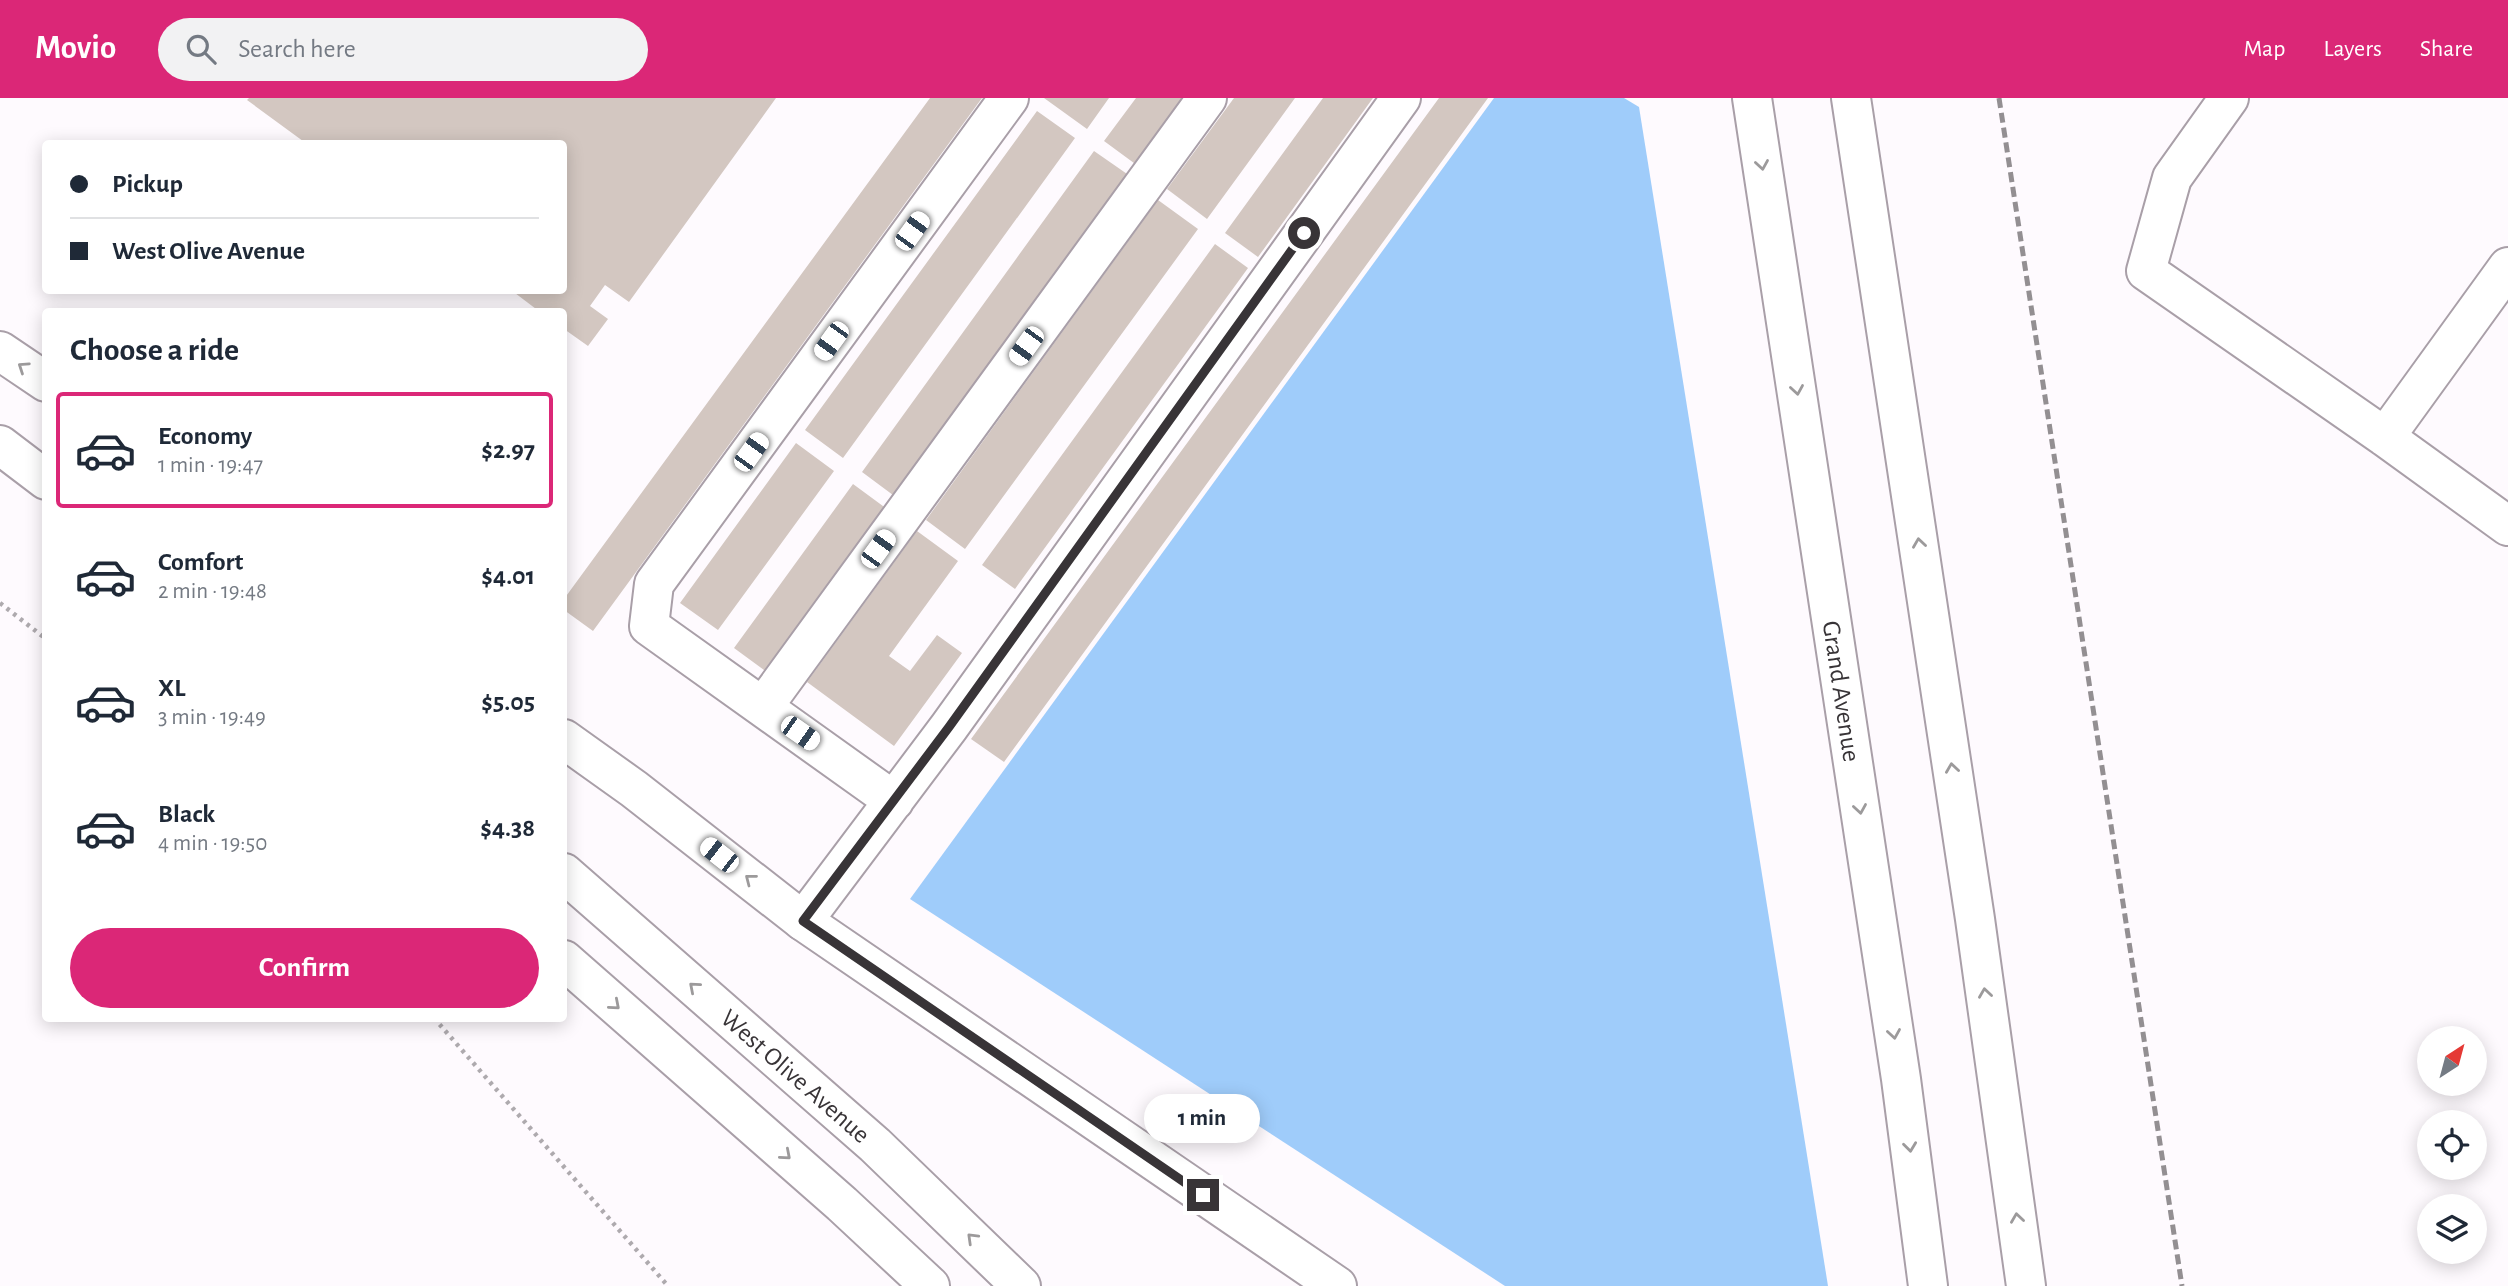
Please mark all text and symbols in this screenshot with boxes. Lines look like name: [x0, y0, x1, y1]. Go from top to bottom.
search box: [158, 18, 648, 81]
icon: search: [182, 30, 220, 68]
text: Movio: [35, 32, 116, 65]
text: Search here: [238, 36, 356, 62]
text: Map: [2243, 37, 2285, 61]
text: Layers: [2323, 37, 2382, 61]
text: Share: [2420, 37, 2473, 61]
one-way arrow: [1754, 160, 1769, 171]
text: Pickup: [112, 171, 183, 197]
car: [892, 208, 933, 254]
route start: [1288, 217, 1320, 249]
text: West Olive Avenue: [112, 238, 305, 264]
car: [811, 318, 852, 364]
car: [1006, 323, 1047, 369]
text: Choose a ride: [70, 334, 239, 366]
one-way arrow: [18, 363, 31, 375]
one-way arrow: [1789, 384, 1804, 396]
icon: car: [74, 419, 137, 482]
text: Economy: [158, 423, 252, 449]
car: [731, 429, 772, 475]
text: $2.97: [481, 437, 535, 463]
text: 1 min · 19:47: [158, 454, 263, 477]
car: [858, 526, 899, 572]
one-way arrow: [1912, 537, 1927, 549]
icon: car: [74, 545, 137, 608]
text: Comfort: [158, 549, 243, 575]
text: $4.01: [481, 563, 535, 589]
text: 2 min · 19:48: [158, 580, 267, 603]
street label: Grand Avenue: [1818, 619, 1865, 764]
icon: car: [74, 671, 137, 734]
text: XL: [158, 675, 185, 701]
text: $5.05: [481, 689, 535, 715]
text: 3 min · 19:49: [158, 706, 266, 729]
car: [777, 712, 824, 754]
one-way arrow: [1945, 762, 1960, 774]
icon: car: [74, 797, 137, 860]
text: Black: [158, 801, 215, 827]
one-way arrow: [1852, 803, 1867, 815]
text: $4.38: [480, 815, 535, 841]
text: 4 min · 19:50: [158, 832, 267, 855]
car: [696, 834, 743, 876]
one-way arrow: [745, 874, 757, 887]
button: Confirm: [70, 928, 539, 1008]
one-way arrow: [690, 983, 703, 995]
one-way arrow: [1978, 987, 1993, 999]
one-way arrow: [607, 997, 620, 1009]
street label: West Olive Avenue: [716, 1005, 875, 1148]
north arrow: [2417, 1026, 2487, 1096]
map controls: [2417, 1026, 2487, 1264]
one-way arrow: [1887, 1028, 1902, 1040]
callout: 1 min: [1145, 1094, 1261, 1142]
text: 1 min: [1178, 1107, 1226, 1130]
button: locate: [2417, 1110, 2487, 1180]
one-way arrow: [1903, 1141, 1918, 1153]
one-way arrow: [778, 1147, 791, 1159]
route end: [1187, 1179, 1219, 1211]
button: layers: [2417, 1194, 2487, 1264]
one-way arrow: [2009, 1213, 2024, 1224]
one-way arrow: [967, 1234, 980, 1247]

